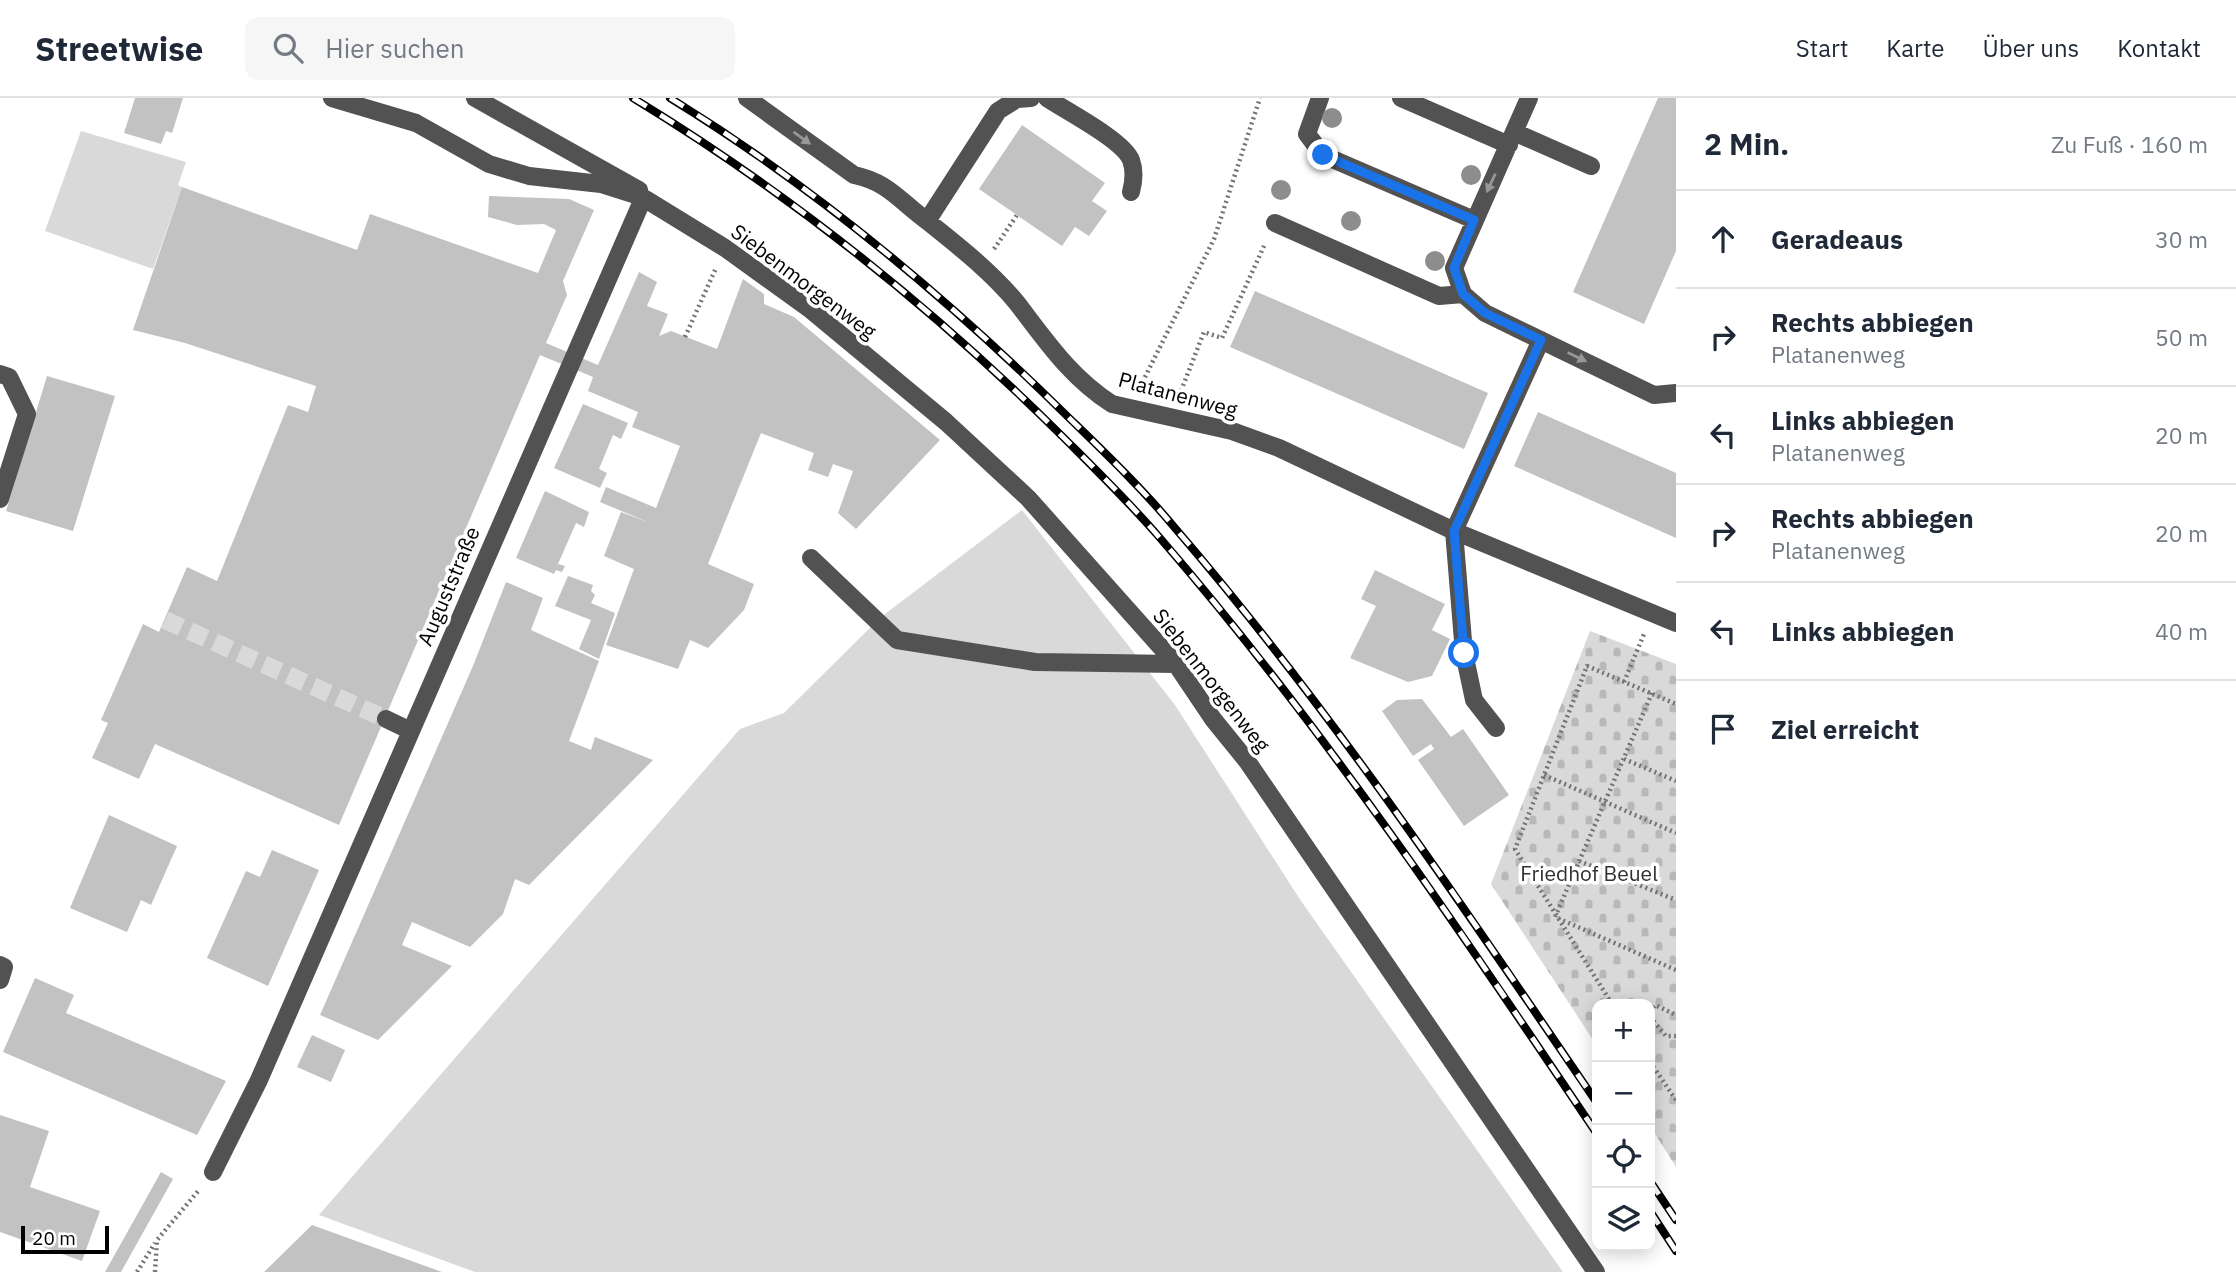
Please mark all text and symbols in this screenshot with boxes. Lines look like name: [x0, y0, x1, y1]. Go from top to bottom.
search box: [245, 17, 735, 80]
text: Streetwise: [35, 27, 203, 70]
icon: search: [269, 29, 307, 67]
text: Hier suchen: [325, 31, 465, 65]
text: Start: [1796, 32, 1848, 64]
text: Karte: [1886, 32, 1944, 64]
text: Über uns: [1982, 32, 2079, 64]
text: Kontakt: [2117, 32, 2201, 64]
text: 2 Min.: [1704, 124, 1789, 163]
text: Zu Fuß · 160 m: [2051, 129, 2208, 159]
one-way arrow: [793, 131, 811, 145]
route end: [1307, 139, 1338, 170]
one-way arrow: [1485, 173, 1497, 193]
street label: Siebenmorgenweg: [726, 217, 882, 345]
icon: ahead: [1704, 220, 1742, 258]
text: Geradeaus: [1771, 222, 1903, 256]
text: 30 m: [2155, 224, 2208, 254]
text: Rechts abbiegen: [1771, 305, 1974, 339]
icon: right: [1704, 318, 1742, 356]
text: 50 m: [2155, 322, 2208, 352]
text: Platanenweg: [1771, 339, 1905, 369]
one-way arrow: [1567, 352, 1587, 363]
street label: Platanenweg: [1115, 365, 1241, 423]
text: Links abbiegen: [1771, 403, 1954, 437]
icon: left: [1704, 416, 1742, 454]
text: 20 m: [2155, 420, 2208, 450]
text: Platanenweg: [1771, 437, 1905, 467]
text: Rechts abbiegen: [1771, 501, 1974, 535]
icon: right: [1704, 514, 1742, 552]
text: 20 m: [2155, 518, 2208, 548]
street label: Auguststraße: [410, 522, 486, 650]
text: Platanenweg: [1771, 535, 1905, 565]
street label: Siebenmorgenweg: [1147, 602, 1277, 758]
icon: left: [1704, 612, 1742, 650]
text: Links abbiegen: [1771, 614, 1954, 648]
text: 40 m: [2155, 616, 2208, 646]
route start: [1448, 637, 1479, 668]
icon: arrive: [1704, 710, 1742, 748]
text: Ziel erreicht: [1771, 712, 1919, 746]
park label: Friedhof Beuel: [1520, 859, 1658, 887]
map controls: [1592, 999, 1655, 1251]
button: +: [1592, 999, 1655, 1062]
button: −: [1592, 1062, 1655, 1125]
button: locate: [1592, 1125, 1655, 1188]
button: layers: [1592, 1188, 1655, 1251]
scale bar: [21, 1223, 108, 1255]
text: 20 m: [32, 1226, 76, 1250]

